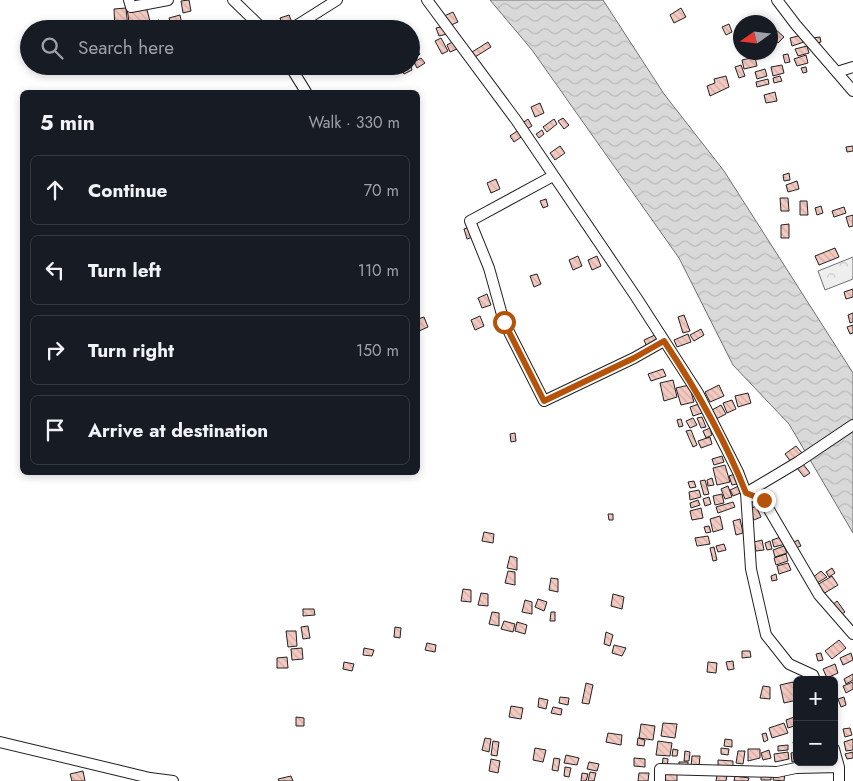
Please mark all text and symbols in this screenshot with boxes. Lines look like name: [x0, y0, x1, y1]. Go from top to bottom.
north arrow: [733, 15, 778, 60]
search box: [20, 20, 420, 75]
icon: search: [38, 34, 66, 62]
text: Search here: [78, 34, 174, 61]
text: 5 min: [40, 108, 95, 138]
text: Walk · 330 m: [309, 111, 400, 134]
icon: ahead: [41, 176, 69, 204]
text: Continue: [88, 177, 167, 204]
text: 70 m: [364, 179, 399, 202]
icon: left: [41, 256, 69, 284]
text: Turn left: [88, 257, 161, 284]
text: 110 m: [358, 259, 399, 282]
route start: [493, 311, 516, 334]
icon: right: [41, 336, 69, 364]
text: Turn right: [88, 337, 174, 364]
text: 150 m: [356, 339, 399, 362]
icon: arrive: [41, 416, 69, 444]
text: Arrive at destination: [88, 417, 268, 444]
route end: [753, 489, 776, 512]
map controls: [793, 676, 838, 766]
button: +: [793, 676, 838, 721]
button: −: [793, 721, 838, 766]

